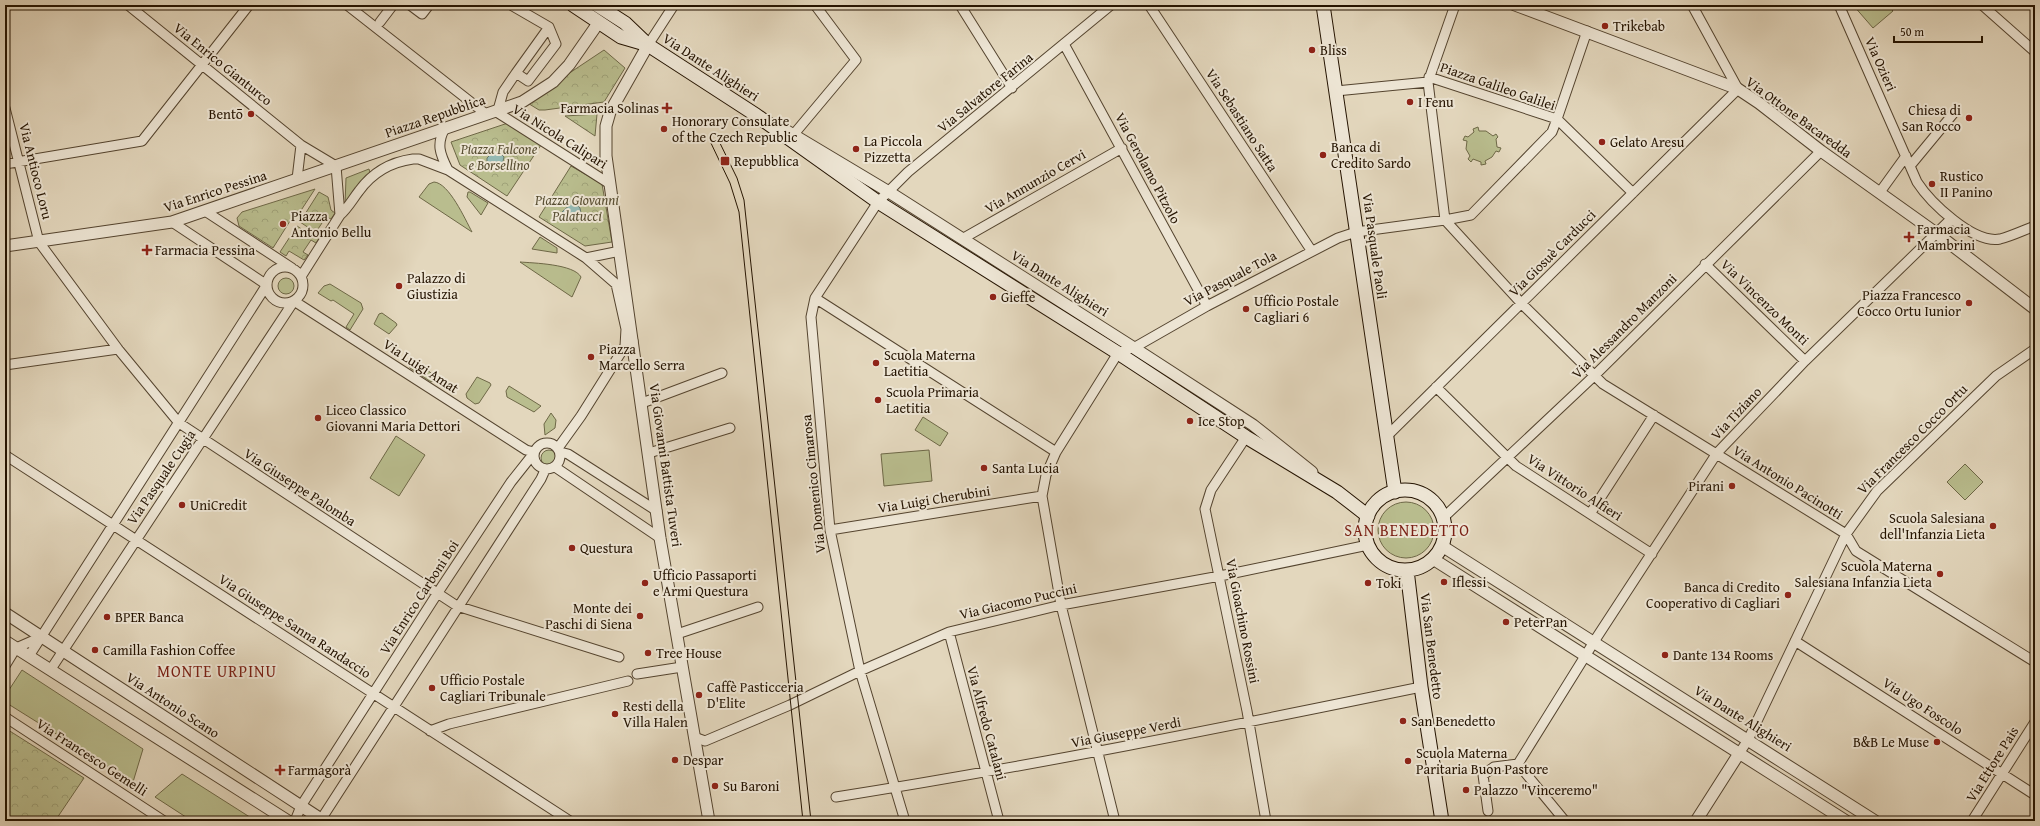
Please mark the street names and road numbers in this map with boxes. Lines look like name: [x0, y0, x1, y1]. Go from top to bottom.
street label: Via Enrico Gianturco: [169, 18, 277, 110]
street label: Via Dante Alighieri: [659, 28, 763, 106]
street label: Via Ozieri: [1860, 34, 1902, 94]
street label: Via Salvatore Farina: [933, 47, 1037, 137]
street label: Piazza Galileo Galilei: [1438, 57, 1558, 115]
street label: Via Sebastiano Satta: [1201, 65, 1283, 176]
street label: Via Ottone Bacaredda: [1742, 72, 1857, 163]
street label: Piazza Repubblica: [382, 89, 488, 143]
street label: Via Nicola Calipari: [509, 99, 611, 173]
street label: Via Gerolamo Pitzolo: [1110, 109, 1186, 227]
street label: Via Antioco Loru: [14, 121, 58, 222]
street label: Via Annunzio Cervi: [981, 144, 1089, 218]
street label: Via Enrico Pessina: [161, 165, 270, 217]
street label: Via Pasquale Paoli: [1358, 192, 1392, 300]
street label: Via Giosuè Carducci: [1504, 205, 1600, 301]
street label: Via Dante Alighieri: [1007, 245, 1113, 321]
street label: Via Pasquale Tola: [1180, 245, 1280, 311]
street label: Via Vincenzo Monti: [1716, 254, 1814, 350]
street label: Via Alessandro Manzoni: [1567, 269, 1681, 383]
street label: Via Luigi Amat: [379, 334, 463, 398]
street label: Via Francesco Cocco Ortu: [1852, 379, 1972, 499]
street label: Via Giovanni Battista Tuveri: [645, 382, 687, 548]
street label: Via Tiziano: [1706, 382, 1766, 444]
street label: Via Domenico Cimarosa: [796, 413, 830, 554]
street label: Via Pasquale Cugia: [122, 425, 200, 528]
street label: Via Antonio Pacinotti: [1729, 440, 1847, 524]
street label: Via Giuseppe Palomba: [240, 443, 360, 531]
street label: Via Vittorio Alfieri: [1523, 449, 1627, 525]
street label: Via Luigi Cherubini: [876, 480, 992, 518]
street label: Via Enrico Carboni Boi: [375, 536, 463, 658]
street label: Via Gioachino Rossini: [1221, 557, 1265, 685]
street label: Via Giuseppe Sanna Randaccio: [215, 569, 375, 683]
street label: Via Giacomo Puccini: [957, 578, 1079, 624]
street label: Via San Benedetto: [1416, 592, 1448, 700]
street label: Via Alfredo Catalani: [962, 664, 1012, 782]
street label: Via Antonio Scano: [122, 667, 224, 743]
street label: Via Ugo Foscolo: [1879, 672, 1967, 740]
street label: Via Dante Alighieri: [1690, 680, 1796, 756]
street label: Via Giuseppe Verdi: [1069, 712, 1183, 752]
street label: Via Francesco Gemelli: [32, 713, 152, 801]
street label: Via Ettore Pais: [1961, 722, 2023, 806]

